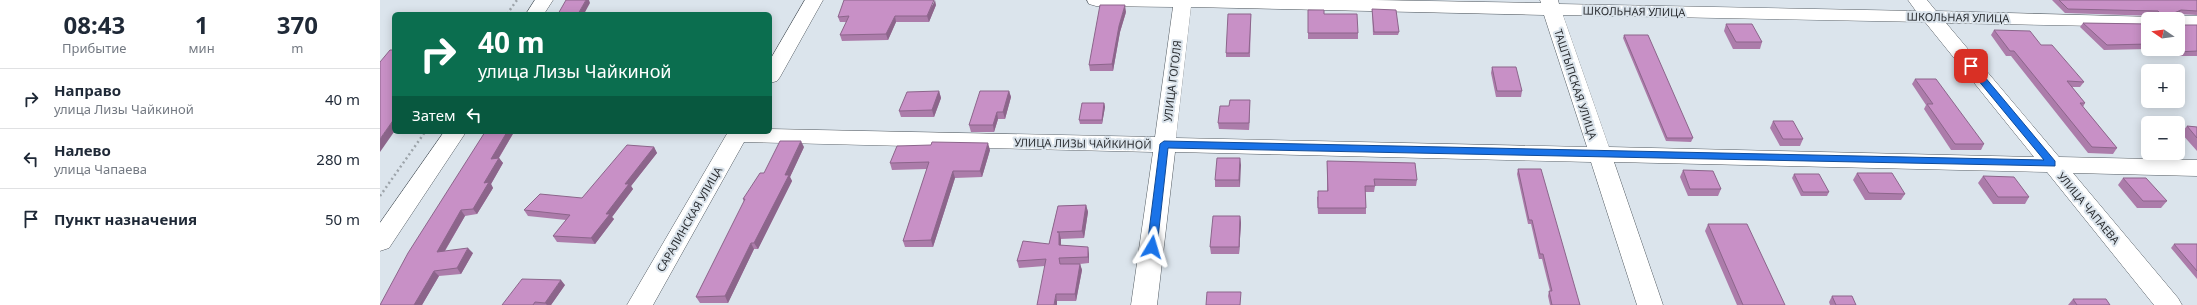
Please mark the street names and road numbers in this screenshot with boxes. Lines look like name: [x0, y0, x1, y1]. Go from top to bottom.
street label: ШКОЛЬНАЯ УЛИЦА: [1583, 3, 1686, 19]
street label: ШКОЛЬНАЯ УЛИЦА: [1907, 9, 2010, 25]
street label: ТАШТЫПСКАЯ УЛИЦА: [1551, 27, 1601, 142]
street label: УЛИЦА ГОГОЛЯ: [1160, 39, 1184, 123]
street label: УЛИЦА ЛИЗЫ ЧАЙКИНОЙ: [1014, 134, 1152, 152]
street label: САРАЛИНСКАЯ УЛИЦА: [653, 163, 726, 274]
street label: УЛИЦА ЧАПАЕВА: [2054, 169, 2124, 248]

